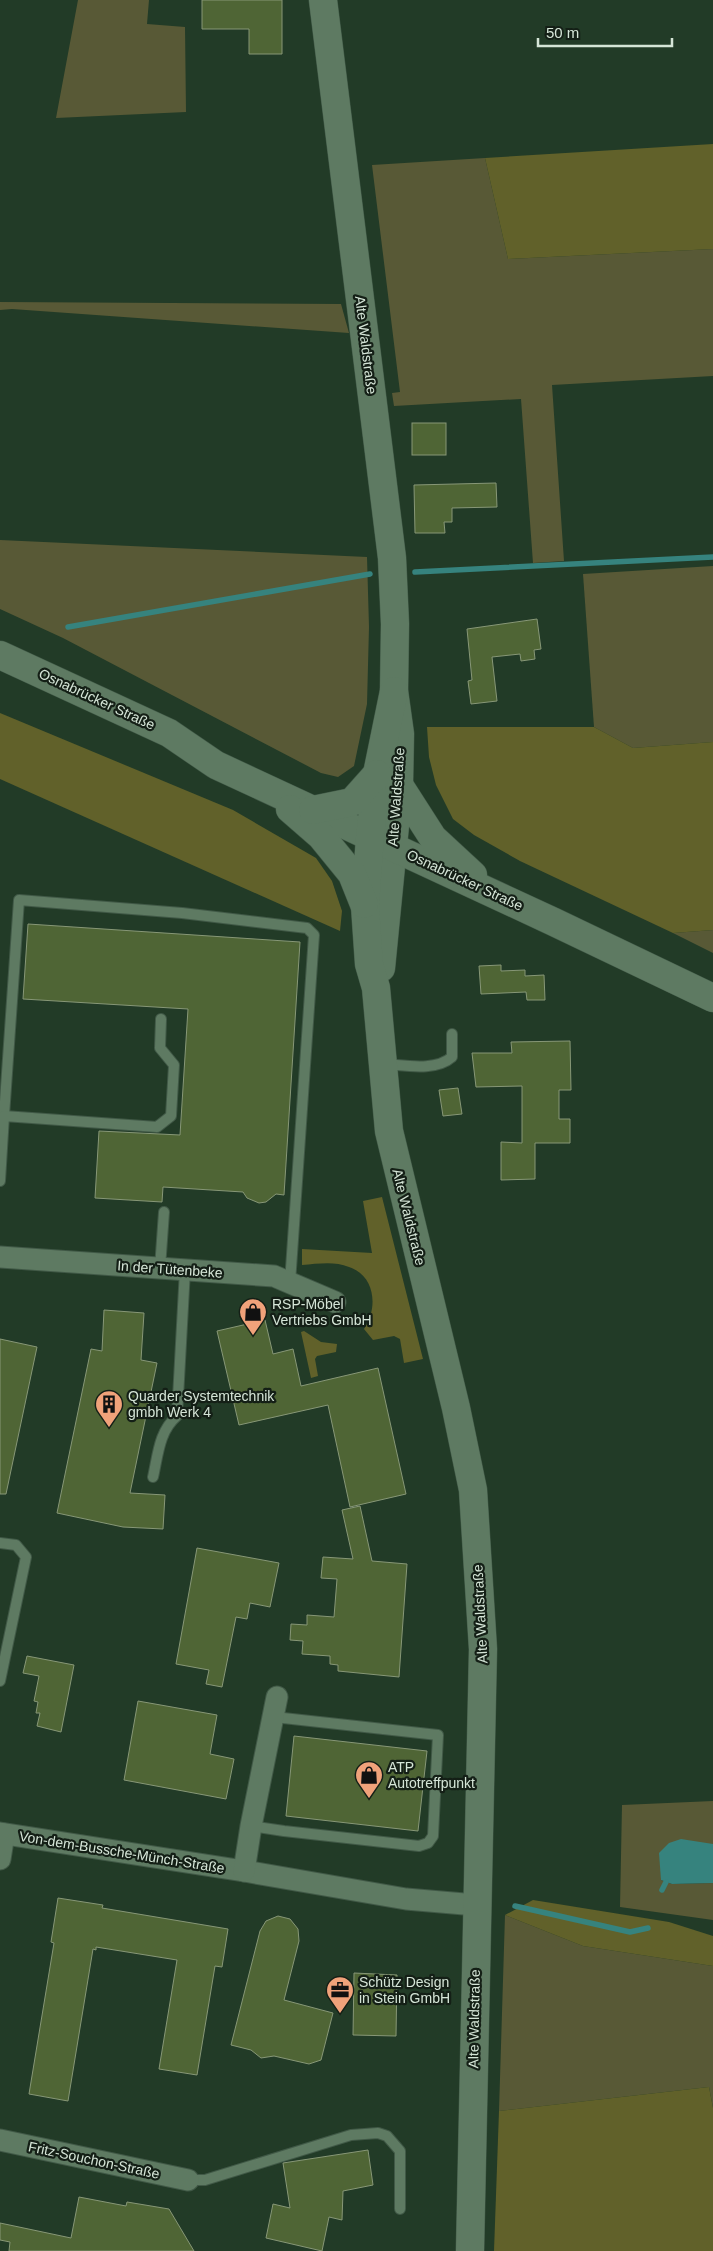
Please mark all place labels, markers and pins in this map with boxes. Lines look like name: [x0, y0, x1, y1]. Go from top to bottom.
place label: RSP-Möbel Vertriebs GmbH: [272, 1296, 372, 1328]
shop icon: RSP-Möbel Vertriebs GmbH: [238, 1297, 268, 1336]
place label: Quarder Systemtechnik gmbh Werk 4: [128, 1388, 275, 1420]
building icon: Quarder Systemtechnik gmbh Werk 4: [94, 1389, 124, 1428]
place label: ATP Autotreffpunkt: [388, 1759, 475, 1791]
shop icon: ATP Autotreffpunkt: [354, 1760, 384, 1799]
place label: Schütz Design in Stein GmbH: [359, 1974, 450, 2006]
office icon: Schütz Design in Stein GmbH: [325, 1975, 355, 2014]

